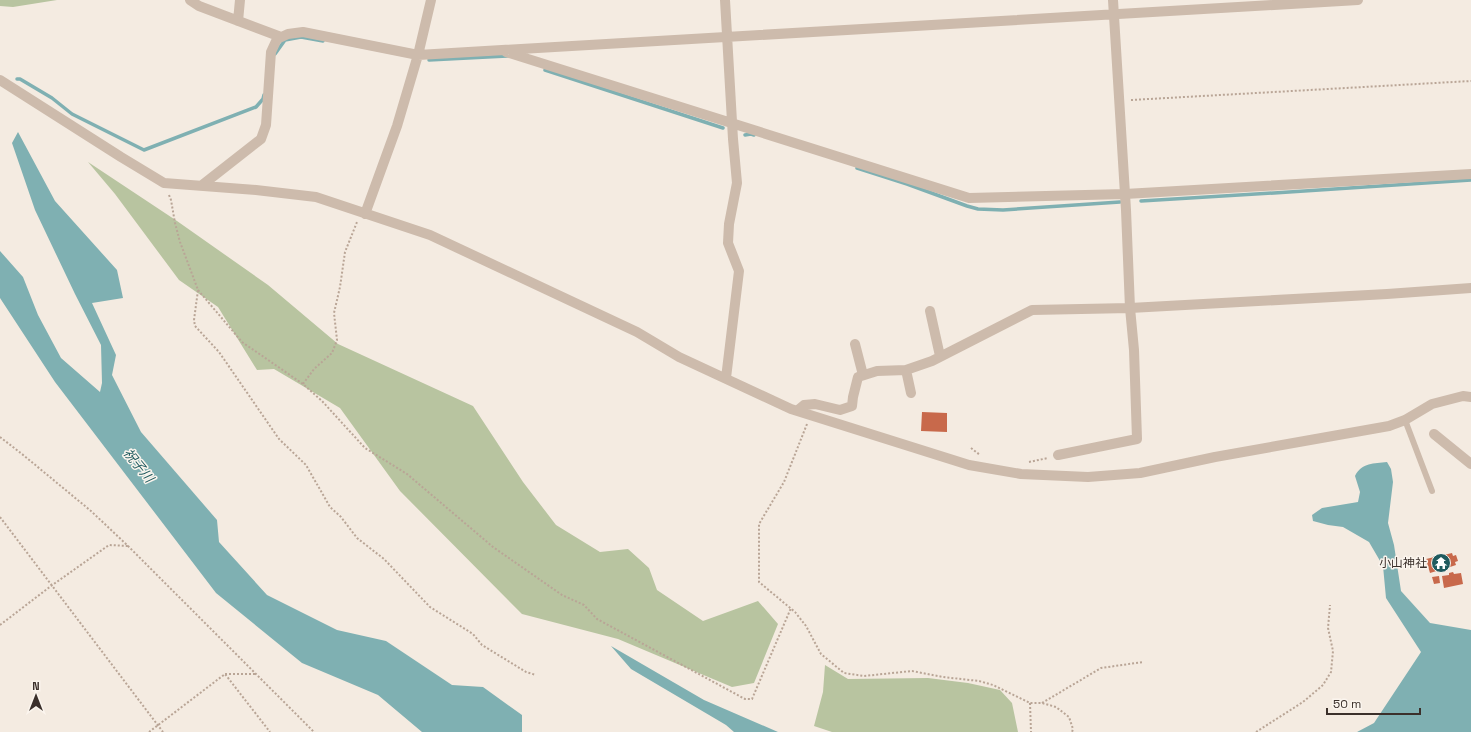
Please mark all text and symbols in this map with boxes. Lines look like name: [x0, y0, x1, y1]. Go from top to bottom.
water label: 祝子川: [120, 445, 159, 487]
temple icon: 小山神社: [1430, 552, 1452, 574]
place label: 小山神社: [1379, 555, 1427, 571]
north arrow: [16, 676, 56, 716]
text: N: [32, 679, 40, 693]
scale bar: [1327, 690, 1420, 716]
text: 50 m: [1333, 696, 1361, 712]

